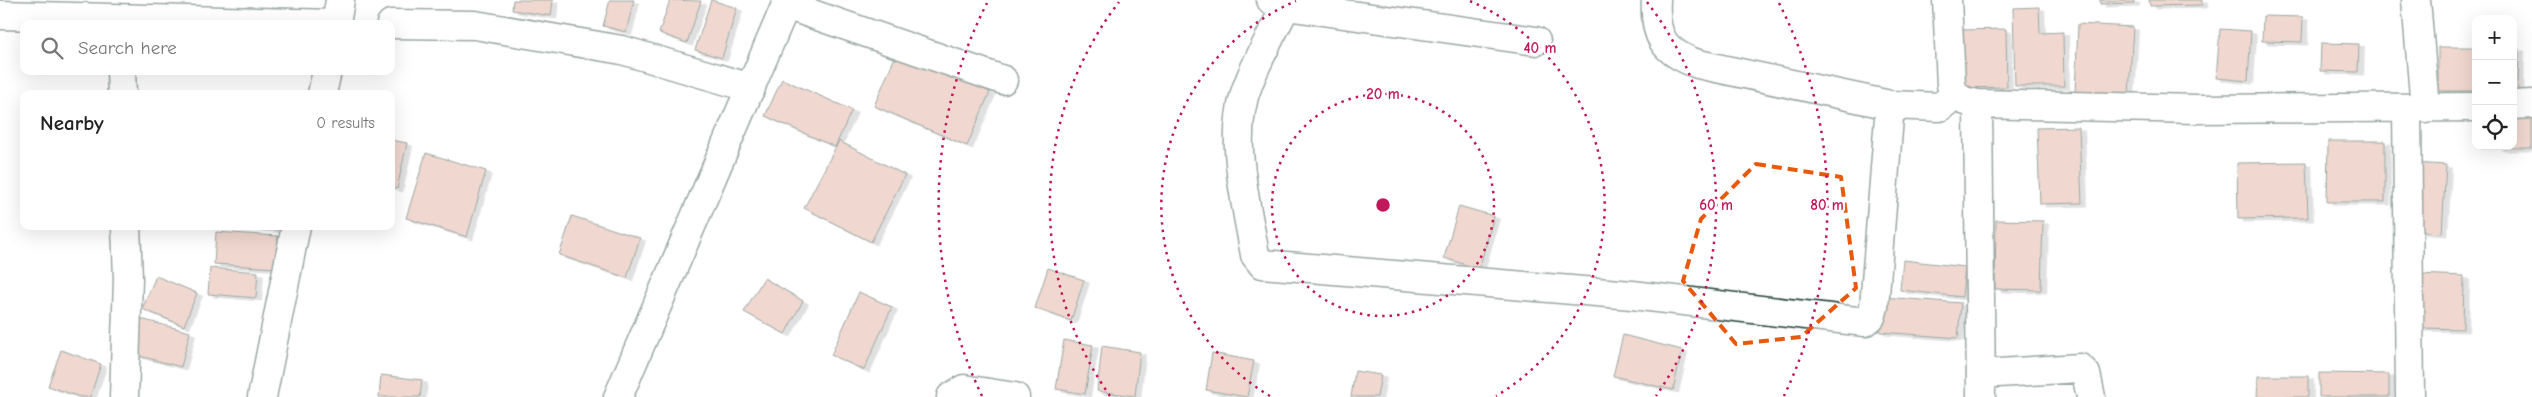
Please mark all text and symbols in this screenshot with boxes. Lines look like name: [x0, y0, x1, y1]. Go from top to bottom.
map controls: [2472, 15, 2517, 150]
button: +: [2472, 15, 2517, 60]
search box: [20, 20, 395, 75]
icon: search: [38, 34, 66, 62]
text: Search here: [78, 37, 177, 59]
text: 40 m: [1524, 39, 1557, 57]
button: −: [2472, 60, 2517, 105]
text: 20 m: [1366, 85, 1400, 103]
button: locate: [2472, 105, 2517, 150]
text: Nearby: [40, 111, 104, 135]
text: 0 results: [316, 114, 375, 132]
centre of rings: [1374, 196, 1392, 214]
text: 60 m: [1699, 196, 1733, 214]
text: 80 m: [1810, 196, 1844, 214]

